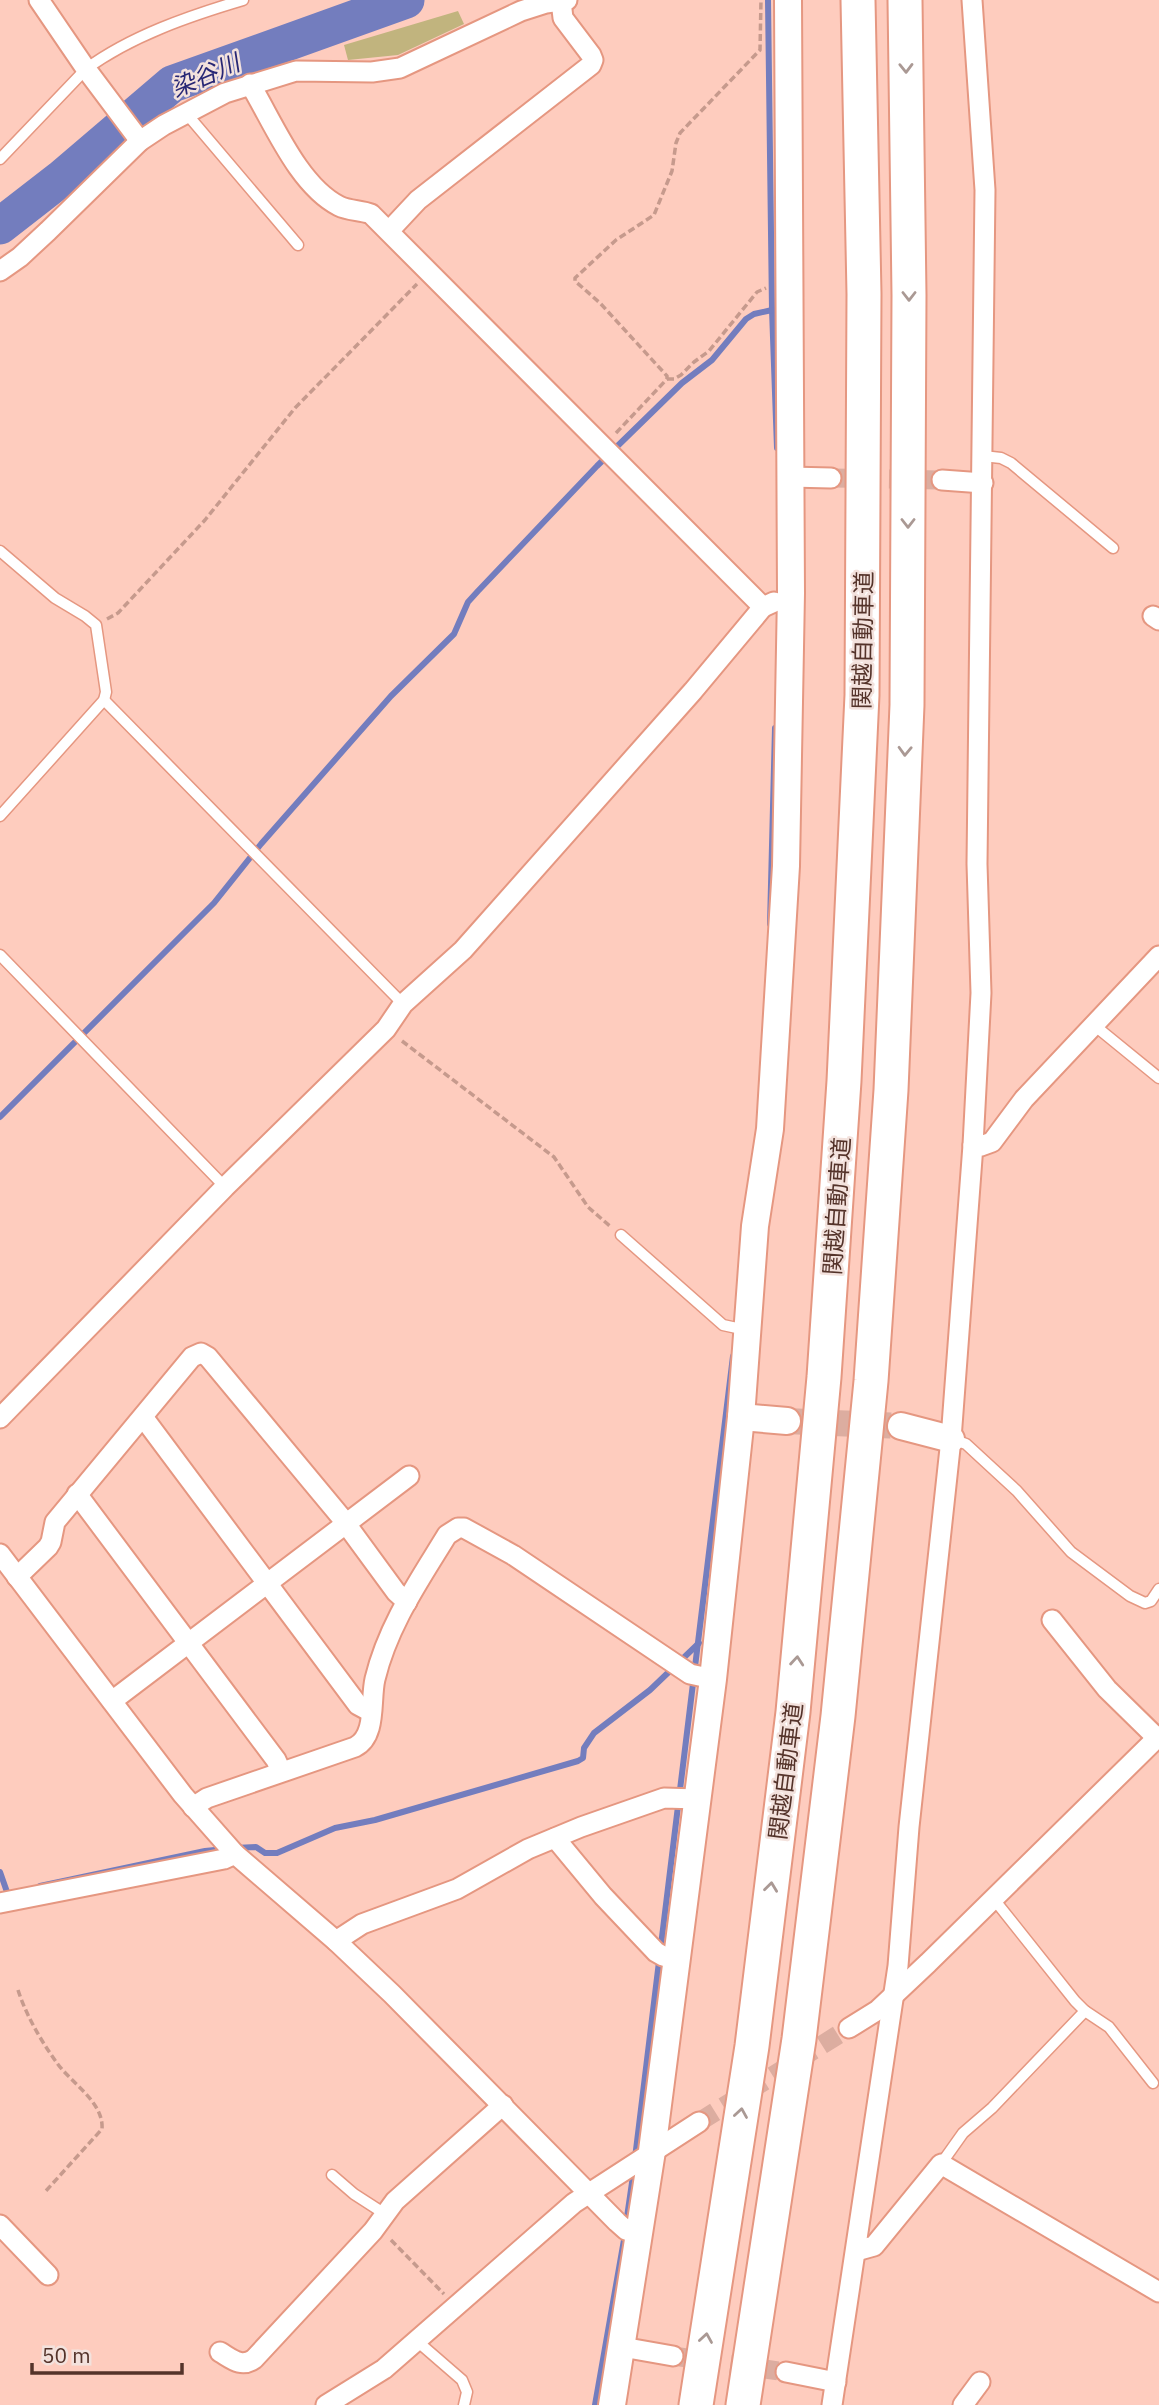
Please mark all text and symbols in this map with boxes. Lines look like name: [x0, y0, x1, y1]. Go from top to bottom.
water label: 染谷川: [166, 45, 247, 104]
one-way arrow: [898, 63, 914, 74]
one-way arrow: [901, 291, 917, 301]
one-way arrow: [900, 518, 916, 529]
street label: 関越自動車道: [846, 571, 878, 709]
one-way arrow: [897, 745, 912, 756]
street label: 関越自動車道: [816, 1136, 856, 1276]
one-way arrow: [790, 1655, 805, 1667]
street label: 関越自動車道: [762, 1701, 808, 1841]
one-way arrow: [764, 1881, 779, 1893]
one-way arrow: [733, 2107, 748, 2119]
scale bar: [32, 2332, 182, 2376]
one-way arrow: [699, 2332, 714, 2343]
text: 50 m: [42, 2341, 91, 2369]

